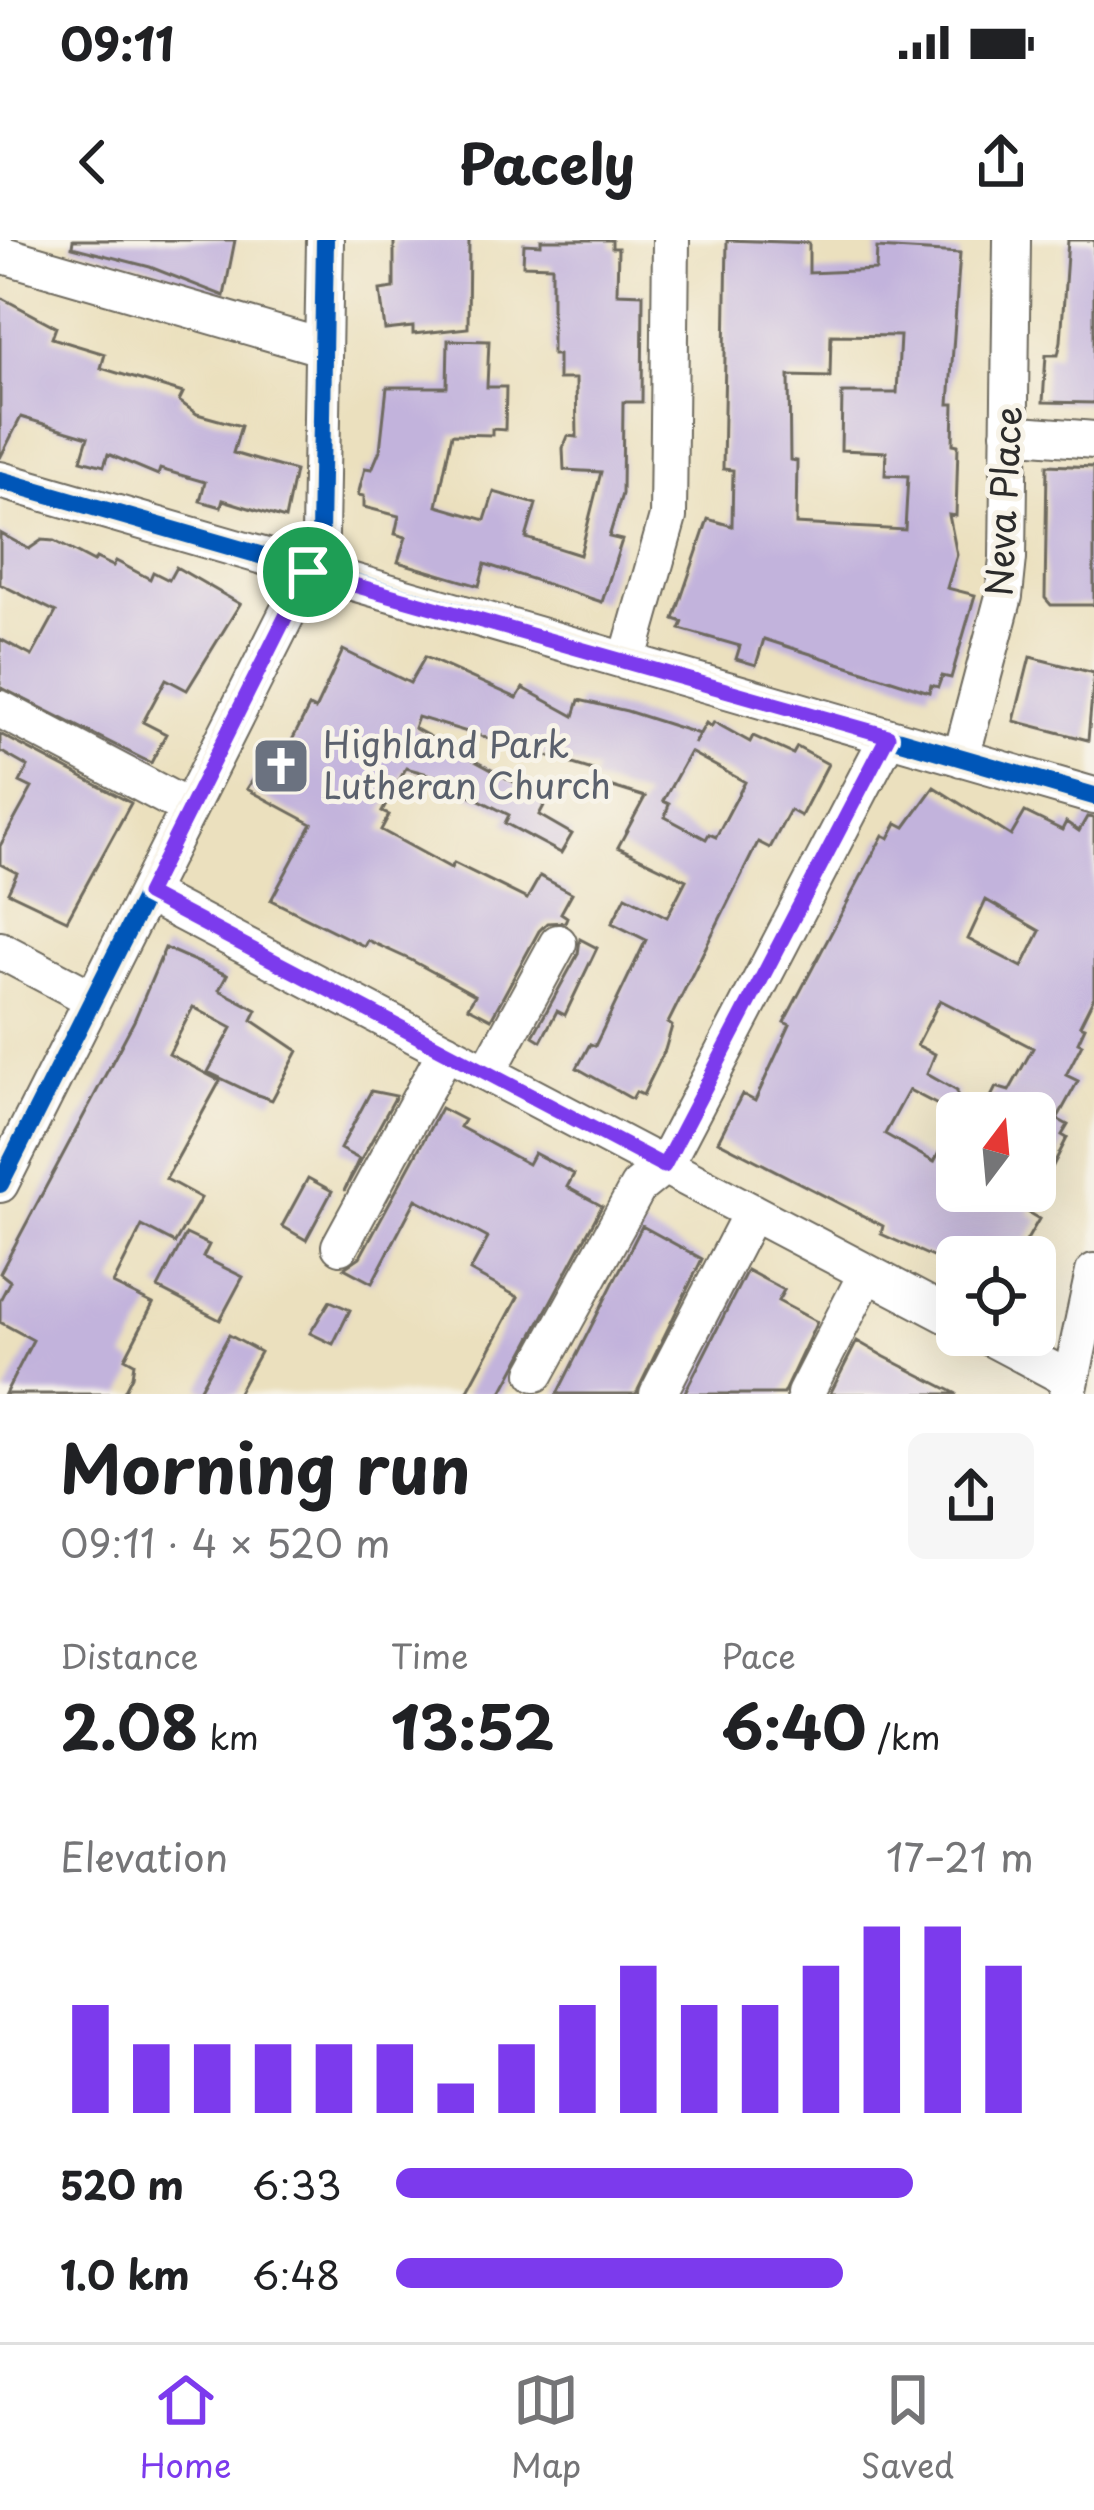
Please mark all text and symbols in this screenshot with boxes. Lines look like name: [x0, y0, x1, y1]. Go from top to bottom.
text: 09:11: [60, 8, 174, 76]
text: Pacely: [459, 122, 635, 203]
icon: back: [60, 129, 126, 195]
icon: share: [968, 129, 1034, 195]
street label: Neva Place: [970, 404, 1034, 597]
pin: [257, 521, 359, 623]
icon: arrive: [275, 539, 341, 605]
place label: Highland Park Lutheran Church: [323, 716, 611, 811]
church icon: Highland Park Lutheran Church: [250, 735, 312, 797]
north arrow: [936, 1092, 1056, 1212]
map controls: [936, 1092, 1056, 1356]
button: locate: [936, 1236, 1056, 1356]
text: Morning run: [60, 1417, 470, 1516]
button: share: [908, 1433, 1034, 1559]
text: 09:11 · 4 × 520 m: [60, 1512, 391, 1571]
text: Distance: [60, 1630, 198, 1680]
text: Time: [391, 1630, 469, 1680]
text: Pace: [721, 1630, 796, 1680]
text: 2.08: [60, 1680, 198, 1770]
text: 13:52: [391, 1680, 555, 1770]
text: 6:40: [721, 1680, 867, 1770]
text: km: [198, 1711, 259, 1761]
text: /km: [867, 1711, 940, 1761]
text: Elevation: [60, 1826, 228, 1885]
text: 17–21 m: [886, 1826, 1034, 1885]
text: 520 m: [60, 2154, 184, 2213]
text: 6:33: [252, 2154, 342, 2213]
text: 1.0 km: [60, 2244, 190, 2303]
text: 6:48: [252, 2244, 340, 2303]
tab: Home: [140, 2367, 231, 2489]
tab: Map: [511, 2367, 581, 2489]
tab: Saved: [861, 2367, 954, 2489]

